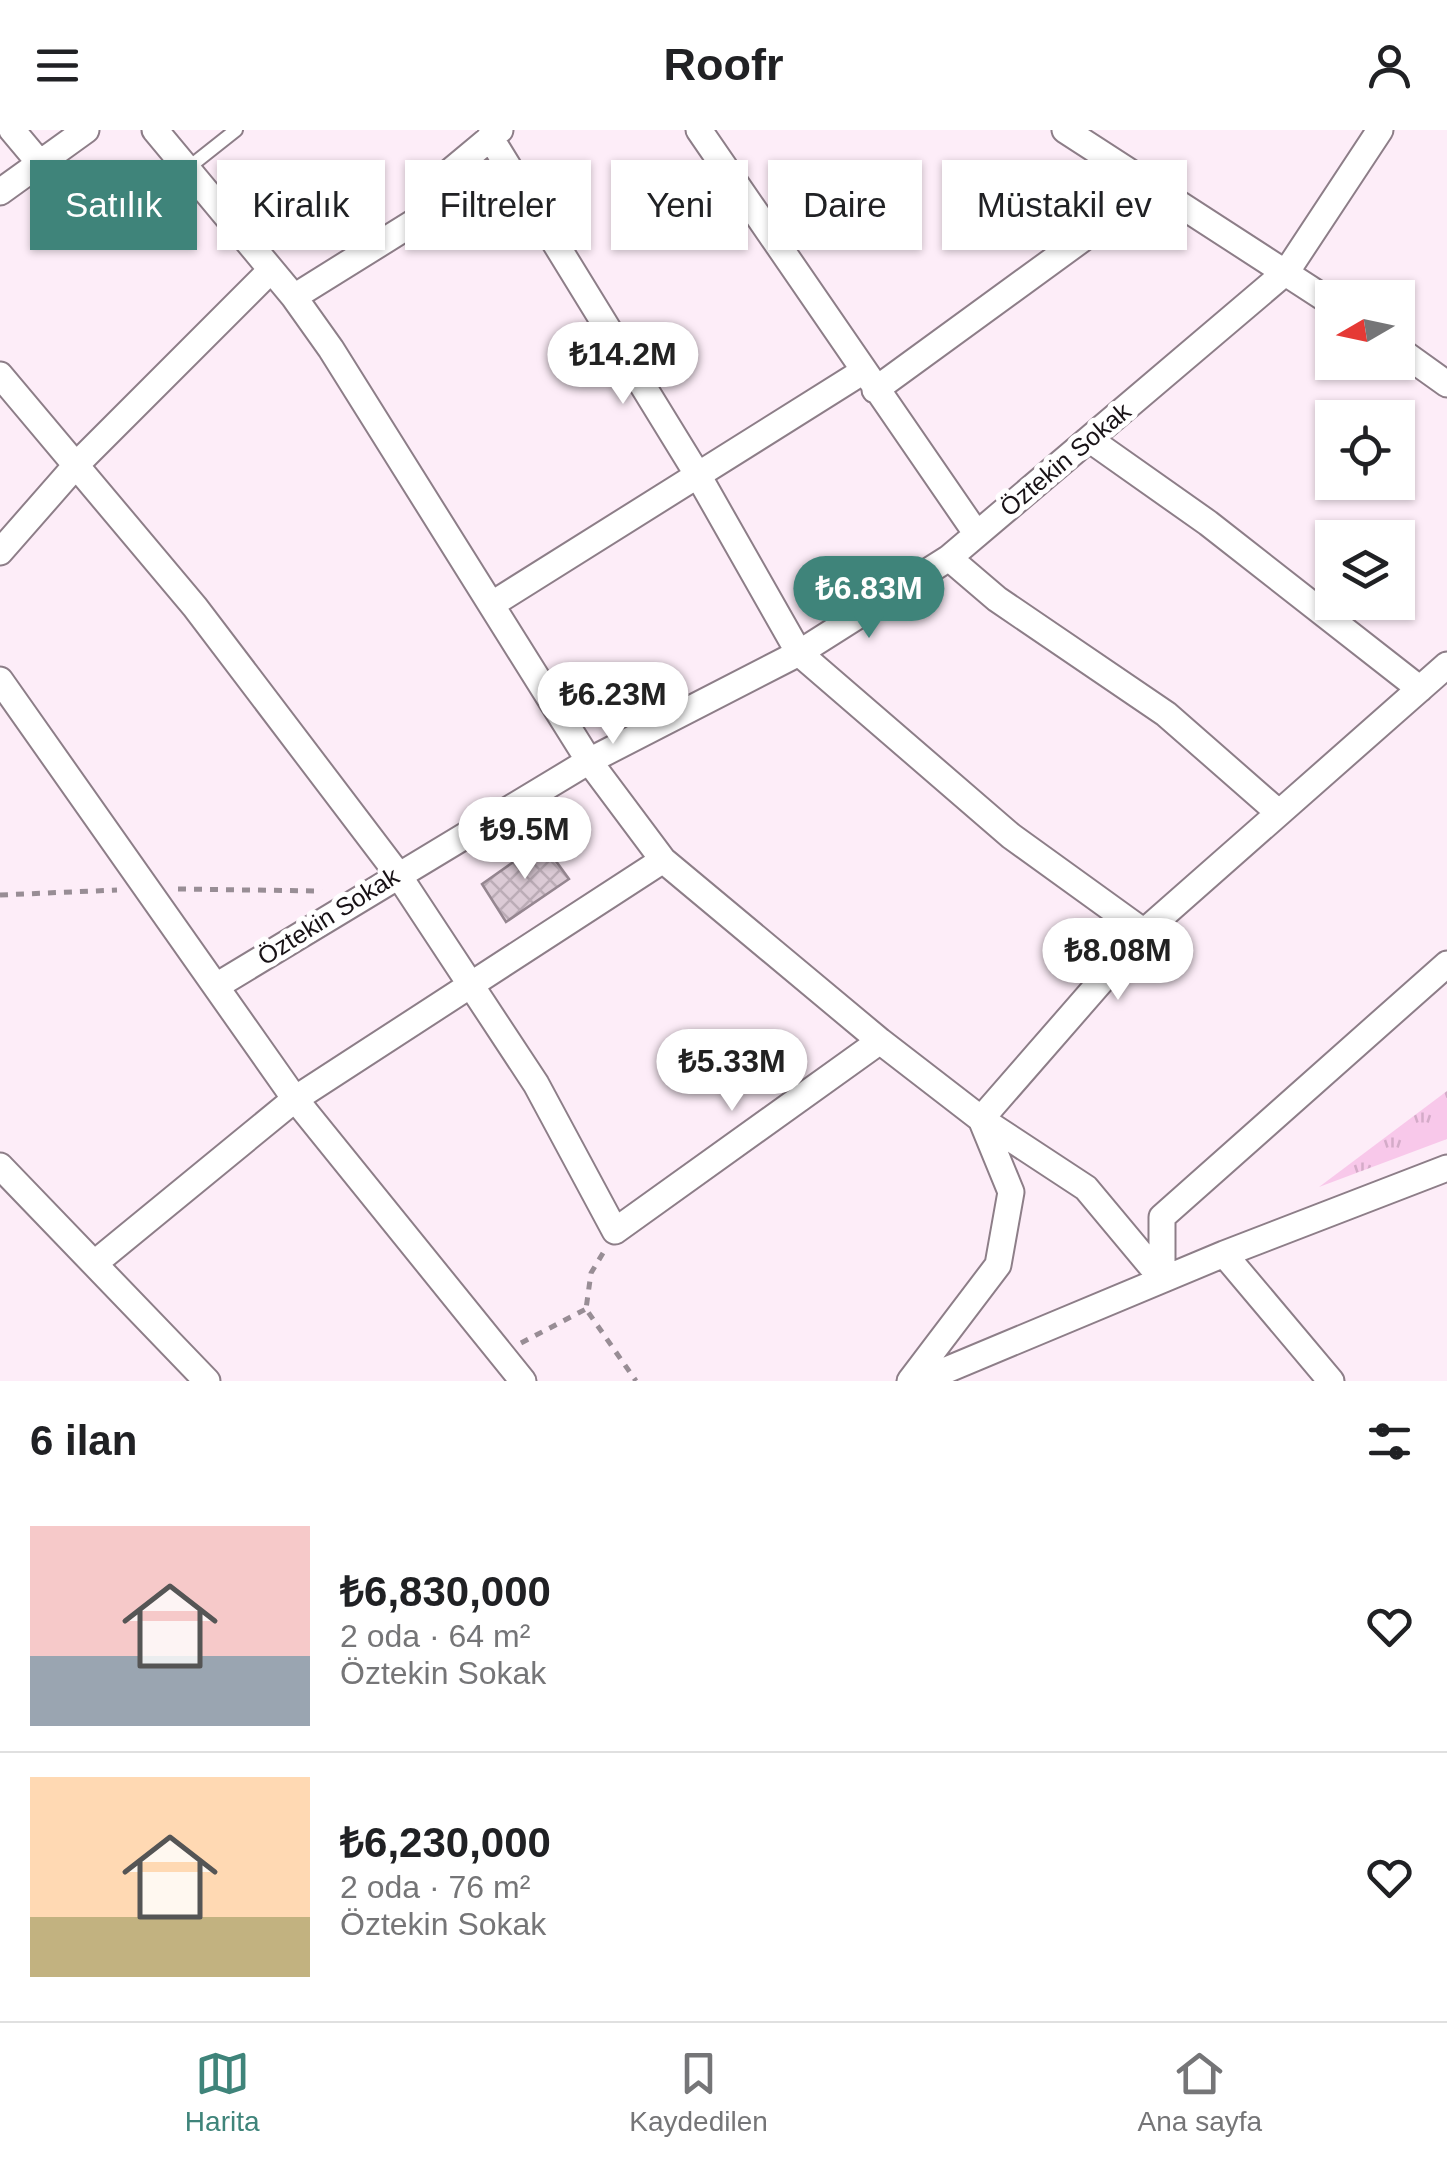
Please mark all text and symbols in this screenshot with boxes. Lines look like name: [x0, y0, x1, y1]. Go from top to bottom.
icon: menu: [30, 38, 85, 93]
icon: person: [1362, 38, 1417, 93]
text: Roofr: [664, 39, 783, 90]
chip: Satılık: [30, 160, 197, 250]
chip: Kiralık: [217, 160, 385, 250]
chip: Filtreler: [405, 160, 591, 250]
chip: Yeni: [611, 160, 748, 250]
chip: Daire: [768, 160, 922, 250]
chip: Müstakil ev: [942, 160, 1187, 250]
north arrow: [1315, 280, 1415, 380]
map controls: [1315, 280, 1415, 620]
pin: ₺14.2M: [542, 322, 704, 407]
text: ₺14.2M: [569, 336, 677, 372]
street label: Öztekin Sokak: [994, 396, 1136, 522]
button: locate: [1315, 400, 1415, 500]
button: layers: [1315, 520, 1415, 620]
pin: ₺6.83M: [788, 556, 950, 641]
text: ₺6.83M: [815, 570, 923, 606]
pin: ₺6.23M: [532, 662, 694, 747]
text: ₺6.23M: [559, 676, 667, 712]
pin: ₺9.5M: [455, 797, 595, 882]
text: ₺9.5M: [480, 811, 570, 847]
street label: Öztekin Sokak: [252, 861, 404, 971]
pin: ₺8.08M: [1037, 918, 1199, 1003]
text: ₺8.08M: [1064, 932, 1172, 968]
pin: ₺5.33M: [651, 1029, 813, 1114]
text: ₺5.33M: [678, 1043, 786, 1079]
icon: filters: [1362, 1414, 1417, 1469]
text: 6 ilan: [30, 1417, 137, 1464]
icon: home: [110, 1566, 230, 1686]
text: ₺6,830,000: [340, 1568, 551, 1615]
icon: heart: [1362, 1599, 1417, 1654]
text: 2 oda · 64 m²: [340, 1618, 530, 1654]
text: Öztekin Sokak: [340, 1655, 546, 1691]
icon: home: [110, 1817, 230, 1937]
text: ₺6,230,000: [340, 1819, 551, 1866]
icon: heart: [1362, 1850, 1417, 1905]
text: 2 oda · 76 m²: [340, 1869, 530, 1905]
text: Öztekin Sokak: [340, 1906, 546, 1942]
tab: Harita: [185, 2046, 260, 2138]
tab: Kaydedilen: [629, 2046, 768, 2138]
tab: Ana sayfa: [1138, 2046, 1262, 2138]

